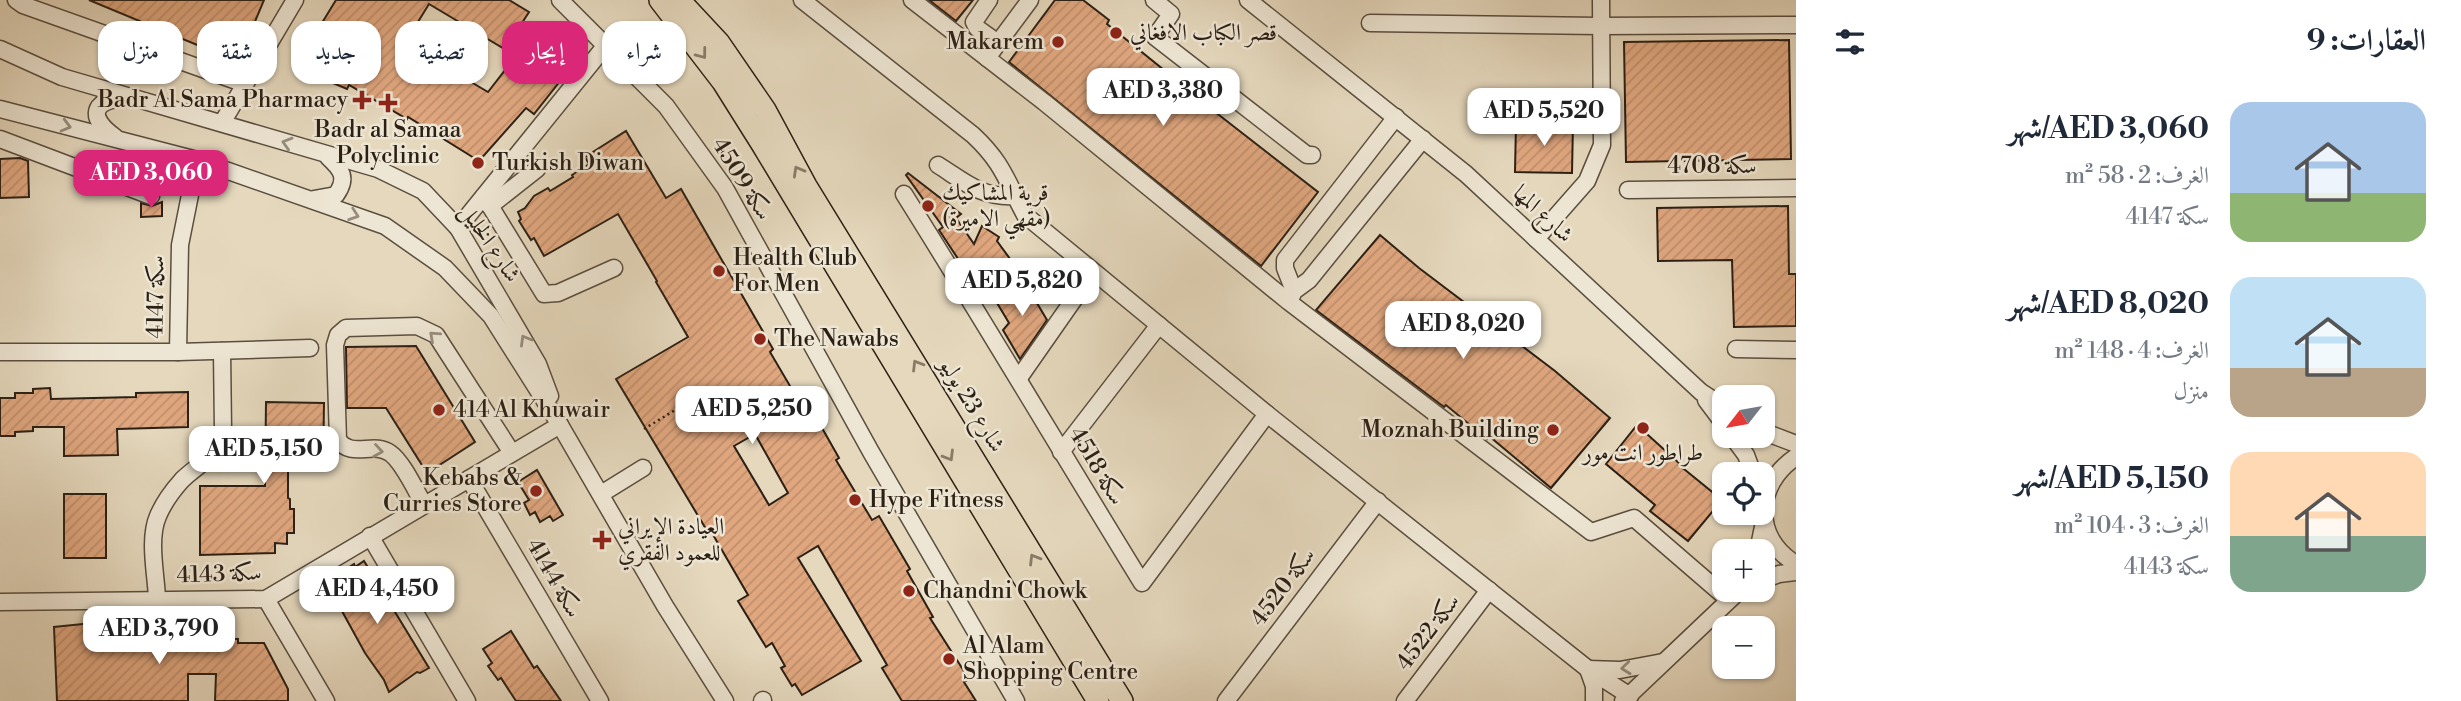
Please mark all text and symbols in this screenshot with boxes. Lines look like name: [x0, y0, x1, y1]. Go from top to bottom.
place label: قصر الكباب الافغاني: [1130, 19, 1277, 51]
chip: منزل: [98, 21, 183, 84]
chip: شقة: [197, 21, 277, 84]
chip: جديد: [291, 21, 381, 84]
chip: تصفية: [395, 21, 488, 84]
chip: إيجار: [502, 21, 588, 84]
chip: شراء: [602, 21, 686, 84]
text: العقارات: 9: [2307, 22, 2426, 60]
icon: filters: [1831, 23, 1869, 61]
marker: قصر الكباب الافغاني: [1108, 25, 1124, 41]
place label: Makarem: [946, 28, 1044, 56]
marker: Makarem: [1050, 34, 1066, 50]
one-way arrow: [694, 46, 706, 58]
pin: AED 3,380: [1083, 68, 1243, 128]
text: AED 3,380: [1103, 77, 1223, 105]
place label: Badr Al Sama Pharmacy: [97, 86, 349, 114]
pin: AED 5,520: [1464, 88, 1624, 148]
marker: Badr Al Sama Pharmacy: [354, 92, 370, 108]
marker: Badr al Samaa Polyclinic: [378, 93, 398, 113]
text: AED 5,520: [1483, 97, 1605, 125]
text: AED 3,060/شهر: [2008, 110, 2209, 148]
place label: Badr al Samaa Polyclinic: [314, 116, 462, 170]
one-way arrow: [60, 118, 72, 132]
icon: home: [2286, 130, 2370, 214]
street label: سكة 4509: [706, 133, 778, 225]
one-way arrow: [281, 136, 293, 151]
place label: Turkish Diwan: [492, 149, 644, 177]
pin: AED 3,060: [71, 150, 231, 210]
street label: سكة 4708: [1667, 152, 1757, 180]
marker: Turkish Diwan: [470, 155, 486, 171]
text: AED 3,060: [89, 159, 213, 187]
text: الغرف: 2 · 58 m²: [2065, 162, 2209, 190]
one-way arrow: [793, 165, 806, 178]
place label: قرية المشاكيك (مقهي الاميرة): [942, 179, 1051, 240]
street label: شارع المها: [1504, 179, 1579, 252]
street label: شارع الخليل: [449, 198, 527, 291]
marker: قرية المشاكيك (مقهي الاميرة): [920, 198, 936, 214]
text: سكة 4147: [2126, 203, 2209, 231]
one-way arrow: [347, 207, 359, 221]
place label: Health Club For Men: [733, 244, 857, 298]
street label: سكة 4147: [141, 255, 171, 339]
pin: AED 5,820: [942, 258, 1102, 318]
marker: Health Club For Men: [711, 263, 727, 279]
text: AED 5,820: [961, 267, 1083, 295]
text: AED 8,020/شهر: [2007, 285, 2209, 323]
pin: AED 8,020: [1383, 302, 1543, 361]
icon: home: [2286, 305, 2370, 389]
text: AED 8,020: [1401, 310, 1525, 338]
place label: The Nawabs: [774, 325, 899, 353]
marker: The Nawabs: [752, 331, 768, 347]
one-way arrow: [429, 332, 442, 344]
one-way arrow: [520, 334, 533, 347]
text: الغرف: 4 · 148 m²: [2054, 337, 2209, 365]
street label: شارع 23 يوليو: [928, 351, 1011, 460]
one-way arrow: [912, 359, 925, 372]
text: منزل: [2174, 378, 2209, 406]
north arrow: [1712, 385, 1774, 448]
map controls: [1712, 385, 1775, 679]
pin: AED 5,250: [672, 386, 832, 446]
text: AED 5,250: [691, 395, 813, 423]
place label: 414 Al Khuwair: [453, 396, 610, 424]
marker: 414 Al Khuwair: [431, 402, 447, 418]
place label: Moznah Building: [1361, 416, 1539, 444]
marker: طراطور انت مور: [1635, 420, 1651, 436]
street label: سكة 4518: [1063, 422, 1131, 510]
marker: Moznah Building: [1545, 422, 1561, 438]
pin: AED 5,150: [184, 426, 344, 486]
text: AED 5,150: [205, 435, 323, 463]
place label: طراطور انت مور: [1581, 439, 1703, 467]
one-way arrow: [373, 443, 384, 458]
one-way arrow: [941, 449, 954, 462]
text: AED 5,150/شهر: [2015, 460, 2209, 498]
button: locate: [1712, 462, 1775, 525]
place label: Kebabs & Curries Store: [383, 464, 523, 518]
icon: home: [2286, 480, 2370, 564]
marker: Kebabs & Curries Store: [528, 483, 544, 499]
place label: Hype Fitness: [869, 486, 1004, 514]
marker: Hype Fitness: [847, 492, 863, 508]
text: الغرف: 3 · 104 m²: [2054, 512, 2209, 540]
place label: العيادة الإيراني للعمود الفقري: [618, 513, 724, 571]
marker: العيادة الإيراني للعمود الفقري: [592, 530, 612, 550]
street label: سكة 4144: [520, 533, 588, 623]
button: +: [1712, 539, 1775, 602]
street label: سكة 4520: [1244, 542, 1322, 632]
text: سكة 4143: [2124, 553, 2209, 581]
one-way arrow: [1030, 554, 1043, 567]
street label: سكة 4143: [176, 559, 262, 589]
pin: AED 4,450: [297, 566, 457, 626]
text: AED 4,450: [315, 575, 439, 603]
place label: Chandni Chowk: [923, 577, 1088, 605]
marker: Chandni Chowk: [901, 583, 917, 599]
street label: سكة 4522: [1390, 588, 1466, 676]
pin: AED 3,790: [79, 606, 239, 666]
text: AED 3,790: [99, 615, 219, 643]
button: −: [1712, 616, 1775, 679]
place label: Al Alam Shopping Centre: [962, 632, 1138, 686]
marker: Al Alam Shopping Centre: [941, 651, 957, 667]
one-way arrow: [1620, 660, 1631, 675]

